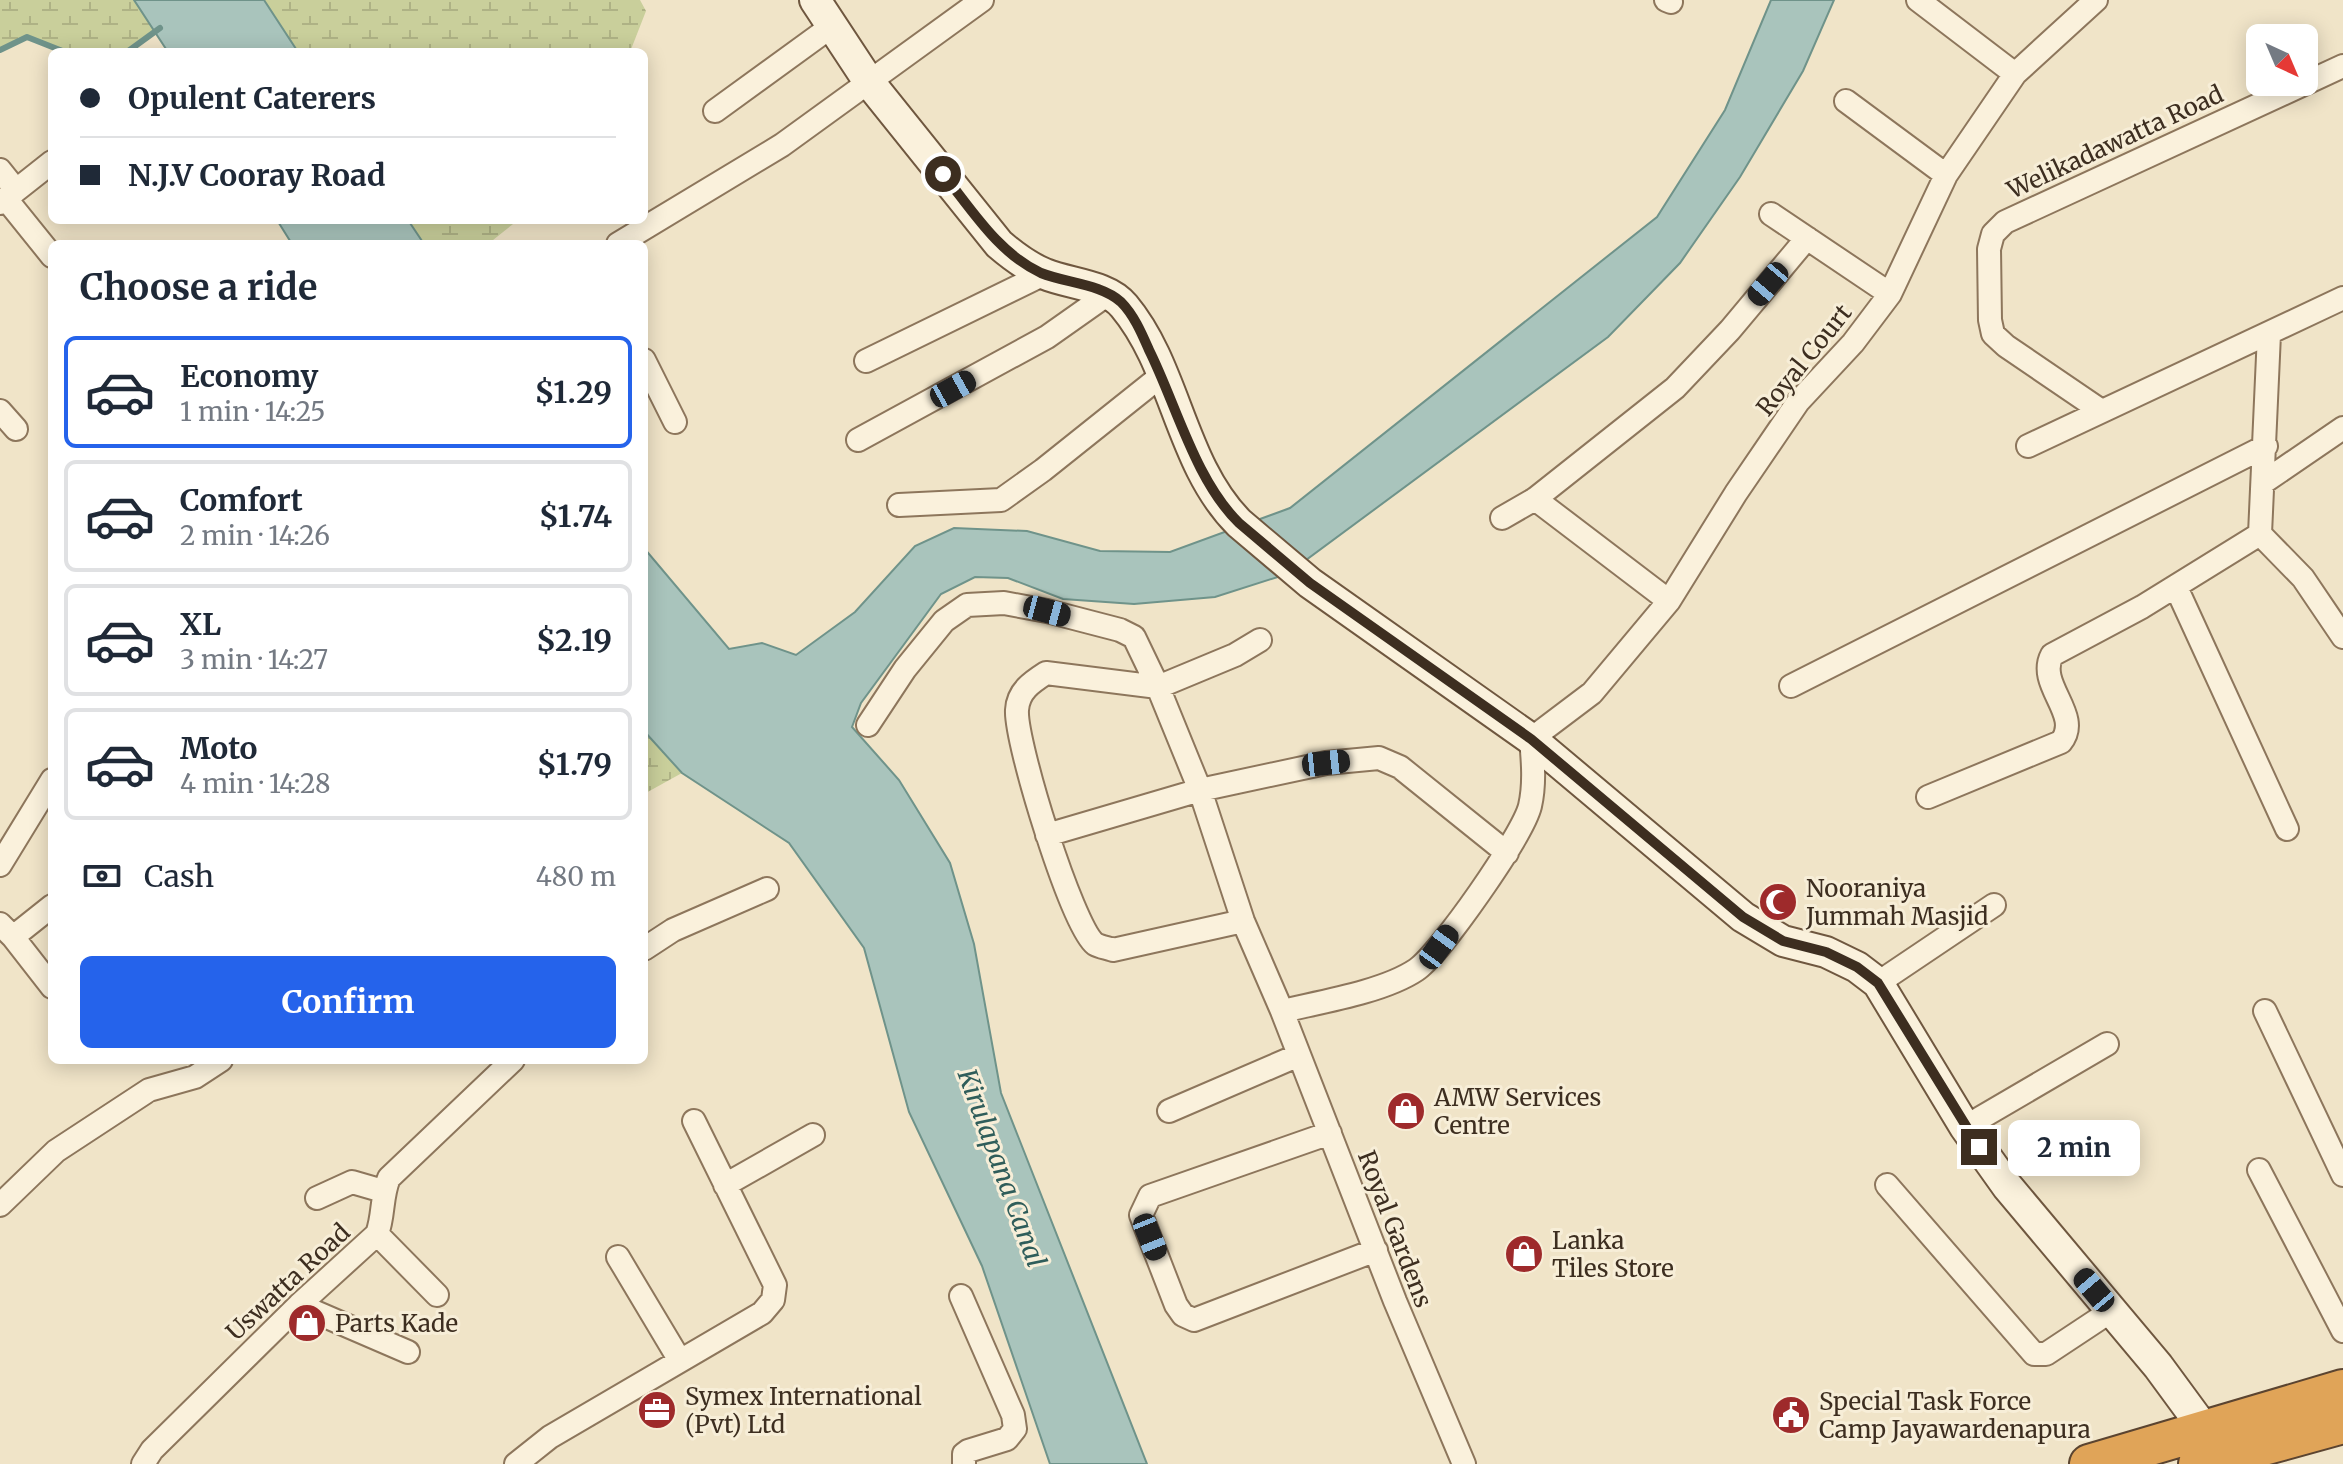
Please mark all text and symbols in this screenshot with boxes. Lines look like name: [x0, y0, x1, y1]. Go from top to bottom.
north arrow: [2246, 24, 2318, 96]
map controls: [2246, 24, 2318, 96]
street label: Welikadawatta Road: [2001, 78, 2228, 206]
text: Opulent Caterers: [128, 79, 376, 117]
text: N.J.V Cooray Road: [128, 156, 385, 194]
route start: [925, 156, 961, 192]
car: [1743, 258, 1793, 310]
text: Choose a ride: [80, 265, 317, 310]
street label: Royal Court: [1750, 297, 1859, 422]
icon: car: [84, 356, 156, 428]
text: Economy: [180, 357, 318, 395]
car: [926, 367, 980, 411]
text: $1.29: [534, 373, 612, 411]
text: 1 min · 14:25: [180, 395, 325, 428]
icon: car: [84, 480, 156, 552]
text: Comfort: [180, 481, 303, 519]
text: $1.74: [539, 497, 612, 535]
text: 2 min · 14:26: [180, 519, 330, 552]
car: [1021, 593, 1073, 629]
icon: car: [84, 604, 156, 676]
text: XL: [180, 605, 221, 643]
text: $2.19: [536, 621, 612, 659]
text: 3 min · 14:27: [180, 643, 328, 676]
icon: car: [84, 728, 156, 800]
text: Moto: [180, 729, 258, 767]
text: $1.79: [537, 745, 612, 783]
car: [1301, 749, 1351, 777]
text: 4 min · 14:28: [180, 767, 331, 800]
icon: cash: [80, 854, 124, 898]
text: Cash: [144, 857, 214, 895]
text: 480 m: [536, 860, 616, 893]
place label: Nooraniya Jummah Masjid: [1805, 873, 1988, 932]
mosque icon: Nooraniya Jummah Masjid: [1757, 881, 1799, 923]
car: [1415, 921, 1463, 973]
button: Confirm: [80, 956, 616, 1048]
water label: Kirulapana Canal: [950, 1063, 1053, 1272]
place label: AMW Services Centre: [1433, 1082, 1601, 1141]
shop icon: AMW Services Centre: [1385, 1090, 1427, 1132]
callout: 2 min: [2007, 1119, 2139, 1175]
route end: [1961, 1129, 1997, 1165]
text: 2 min: [2037, 1131, 2111, 1164]
street label: Royal Gardens: [1351, 1146, 1439, 1312]
car: [1130, 1210, 1170, 1264]
street label: Uswatta Road: [220, 1217, 356, 1347]
place label: Lanka Tiles Store: [1552, 1225, 1674, 1284]
shop icon: Lanka Tiles Store: [1503, 1233, 1545, 1275]
car: [2069, 1264, 2119, 1316]
shop icon: Parts Kade: [286, 1302, 328, 1344]
place label: Parts Kade: [335, 1308, 458, 1339]
place label: Symex International (Pvt) Ltd: [685, 1381, 922, 1440]
place label: Special Task Force Camp Jayawardenapura: [1819, 1386, 2091, 1445]
office icon: Symex International (Pvt) Ltd: [636, 1389, 678, 1431]
public building icon: Special Task Force Camp Jayawardenapura: [1770, 1394, 1812, 1436]

